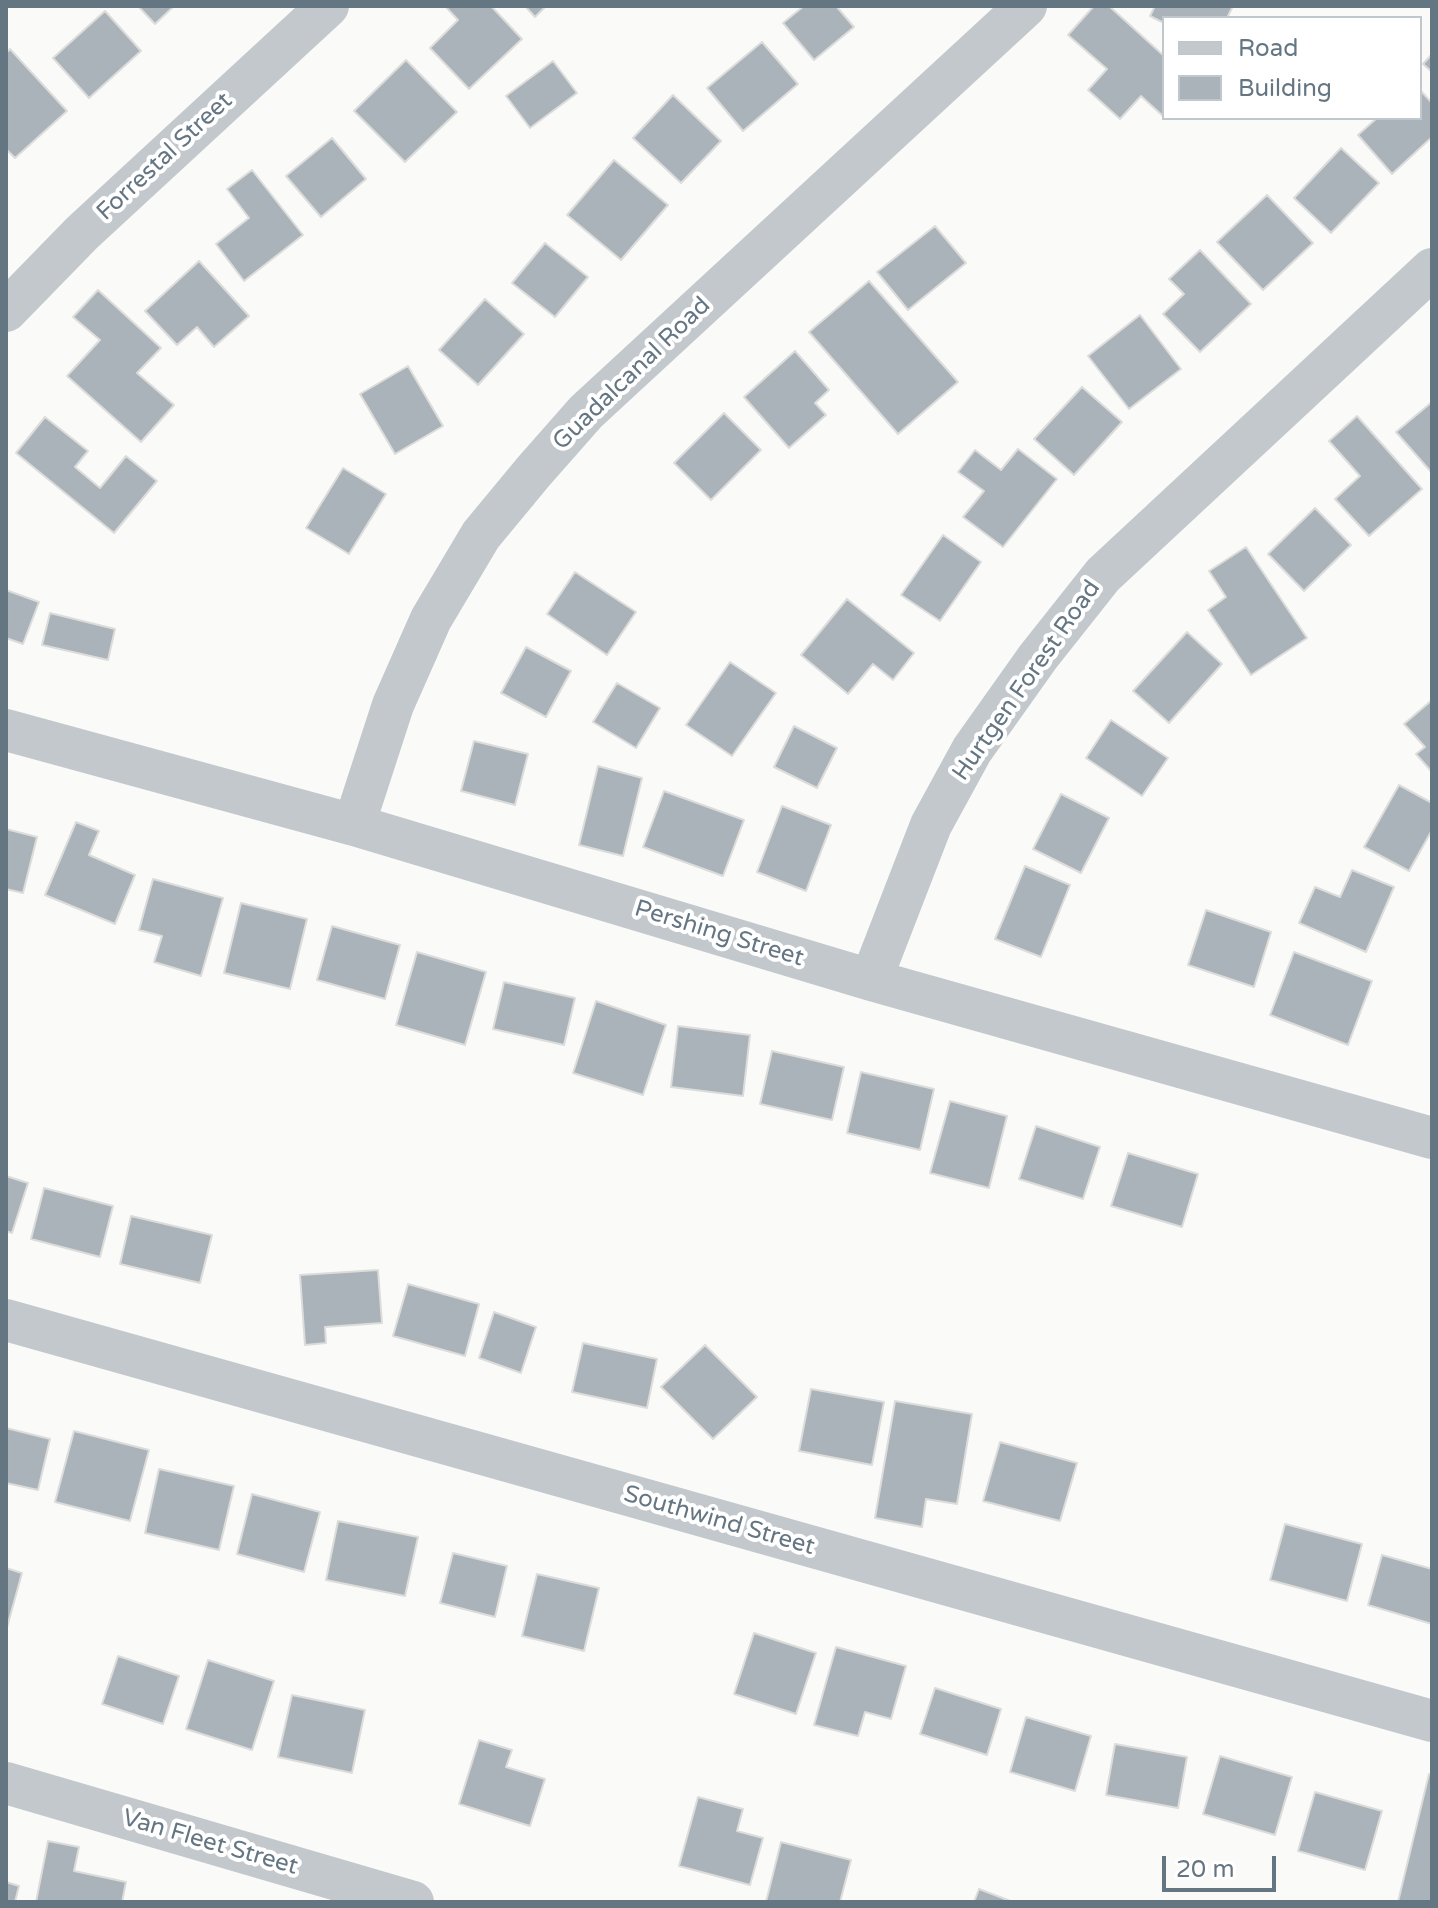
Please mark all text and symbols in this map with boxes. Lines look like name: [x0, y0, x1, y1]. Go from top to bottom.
legend: [1162, 16, 1422, 120]
text: Road: [1238, 34, 1298, 63]
text: Building: [1238, 74, 1332, 103]
street label: Forrestal Street: [91, 87, 239, 227]
street label: Guadalcanal Road: [547, 291, 717, 457]
street label: Hurtgen Forest Road: [947, 575, 1107, 787]
street label: Pershing Street: [631, 895, 807, 973]
street label: Southwind Street: [620, 1480, 818, 1562]
street label: Van Fleet Street: [119, 1804, 301, 1882]
scale bar: [1166, 1840, 1280, 1890]
text: 20 m: [1176, 1855, 1234, 1884]

